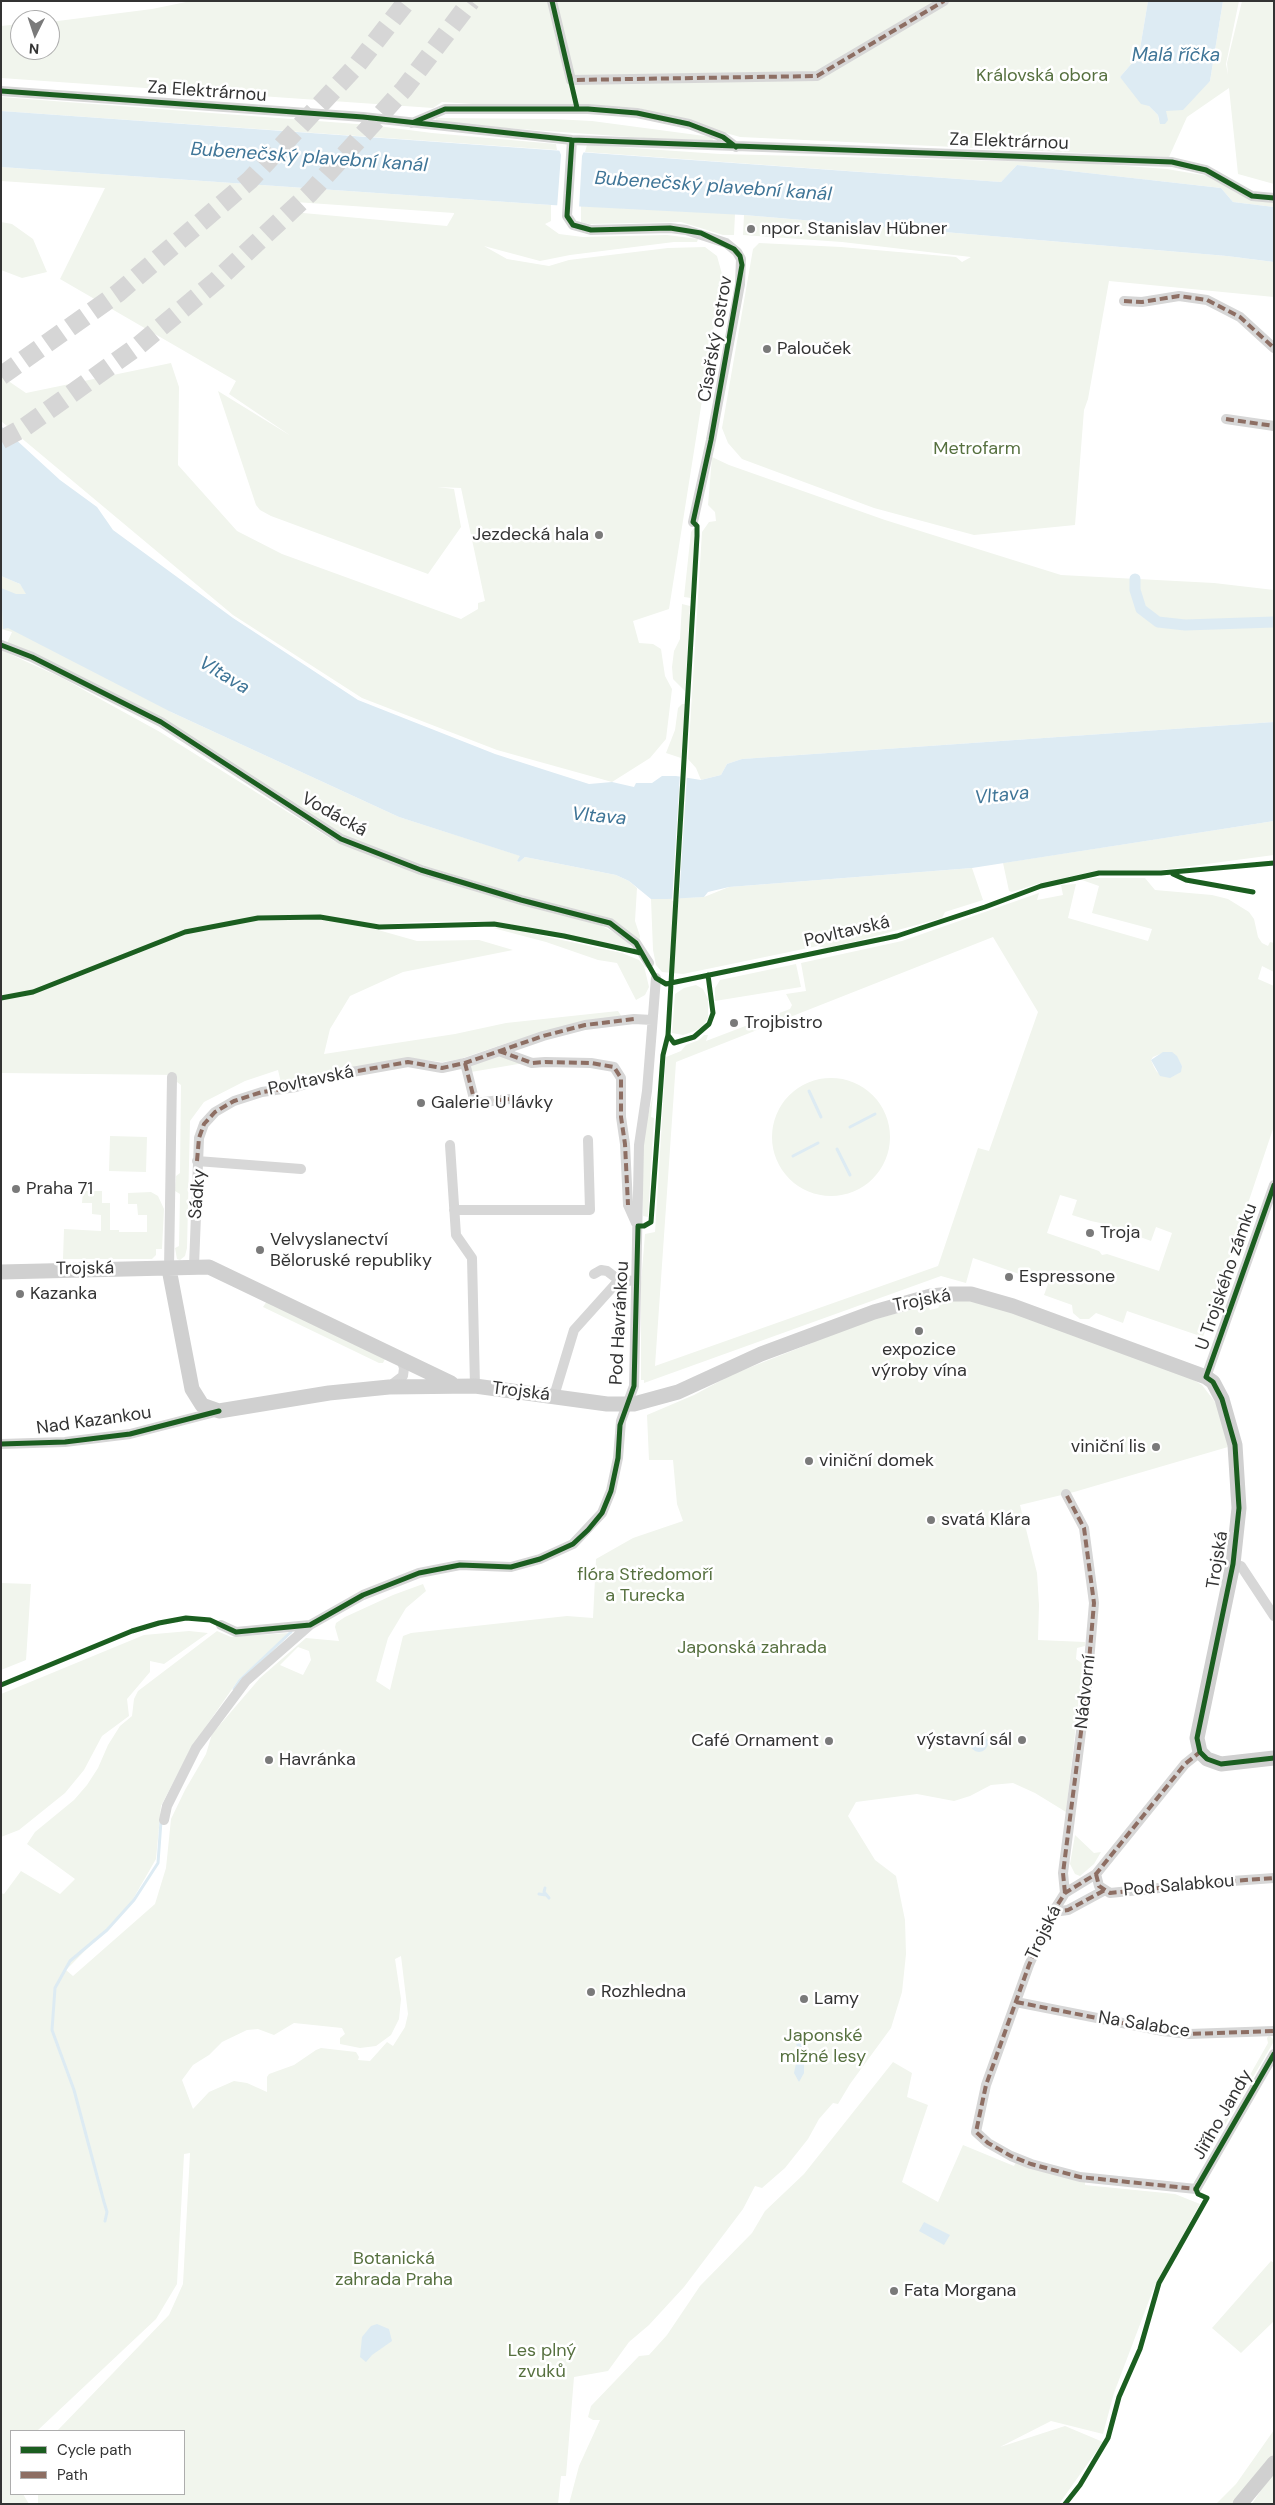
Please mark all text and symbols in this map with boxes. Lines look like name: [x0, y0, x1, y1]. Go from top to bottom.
north arrow: [10, 10, 60, 60]
text: N: [28, 40, 40, 58]
water label: Malá říčka: [1132, 45, 1220, 67]
park label: Královská obora: [976, 65, 1108, 87]
street label: Za Elektrárnou: [147, 77, 267, 107]
street label: Za Elektrárnou: [949, 129, 1069, 155]
water label: Bubenečský plavební kanál: [190, 138, 428, 178]
water label: Bubenečský plavební kanál: [594, 167, 832, 207]
place label: npor. Stanislav Hübner: [761, 218, 947, 240]
marker: npor. Stanislav Hübner: [745, 223, 757, 235]
street label: Císařský ostrov: [694, 274, 738, 404]
place label: Palouček: [777, 338, 851, 360]
marker: Palouček: [761, 343, 773, 355]
park label: Metrofarm: [933, 438, 1021, 460]
place label: Jezdecká hala: [472, 524, 589, 546]
marker: Jezdecká hala: [593, 529, 605, 541]
water label: Vltava: [195, 652, 253, 700]
water label: Vltava: [973, 782, 1031, 810]
street label: Vodácká: [297, 788, 371, 842]
water label: Vltava: [571, 803, 627, 831]
street label: Povltavská: [802, 912, 892, 952]
place label: Trojbistro: [744, 1012, 823, 1034]
marker: Trojbistro: [728, 1017, 740, 1029]
street label: Povltavská: [266, 1061, 356, 1101]
place label: Galerie U lávky: [431, 1092, 553, 1114]
marker: Galerie U lávky: [415, 1097, 427, 1109]
street label: Sádky: [185, 1168, 211, 1220]
place label: Praha 71: [26, 1178, 93, 1200]
marker: Praha 71: [10, 1183, 22, 1195]
street label: U Trojského zámku: [1192, 1201, 1262, 1353]
place label: Troja: [1100, 1222, 1140, 1244]
marker: Troja: [1084, 1227, 1096, 1239]
place label: Velvyslanectví Běloruské republiky: [270, 1229, 432, 1272]
marker: Velvyslanectví Běloruské republiky: [254, 1244, 266, 1256]
street label: Trojská: [56, 1258, 114, 1280]
street label: Pod Havránkou: [606, 1260, 634, 1386]
place label: Espressone: [1019, 1266, 1115, 1288]
marker: Espressone: [1003, 1271, 1015, 1283]
place label: Kazanka: [30, 1283, 97, 1305]
street label: Trojská: [891, 1285, 953, 1317]
marker: Kazanka: [14, 1288, 26, 1300]
marker: expozice výroby vína: [913, 1325, 925, 1337]
place label: expozice výroby vína: [871, 1339, 967, 1382]
street label: Trojská: [491, 1378, 551, 1406]
street label: Nad Kazankou: [35, 1402, 153, 1440]
place label: viniční lis: [1071, 1436, 1146, 1458]
marker: viniční lis: [1150, 1441, 1162, 1453]
place label: viniční domek: [819, 1450, 934, 1472]
marker: viniční domek: [803, 1455, 815, 1467]
place label: svatá Klára: [941, 1509, 1031, 1531]
marker: svatá Klára: [925, 1514, 937, 1526]
street label: Trojská: [1203, 1530, 1233, 1590]
park label: flóra Středomoří a Turecka: [577, 1564, 713, 1606]
park label: Japonská zahrada: [677, 1637, 827, 1659]
street label: Nádvorní: [1071, 1654, 1101, 1730]
place label: výstavní sál: [916, 1729, 1012, 1751]
place label: Café Ornament: [691, 1730, 819, 1752]
marker: výstavní sál: [1016, 1734, 1028, 1746]
marker: Café Ornament: [823, 1735, 835, 1747]
place label: Havránka: [279, 1749, 356, 1771]
marker: Havránka: [263, 1754, 275, 1766]
street label: Pod Salabkou: [1123, 1870, 1235, 1902]
street label: Trojská: [1022, 1902, 1066, 1964]
place label: Rozhledna: [601, 1981, 686, 2003]
marker: Rozhledna: [585, 1986, 597, 1998]
place label: Lamy: [814, 1988, 859, 2010]
marker: Lamy: [798, 1993, 810, 2005]
street label: Na Salabce: [1096, 2007, 1192, 2043]
park label: Japonské mlžné lesy: [780, 2025, 866, 2068]
street label: Jiřího Jandy: [1189, 2066, 1257, 2164]
park label: Botanická zahrada Praha: [335, 2248, 453, 2290]
place label: Fata Morgana: [904, 2280, 1016, 2302]
marker: Fata Morgana: [888, 2285, 900, 2297]
park label: Les plný zvuků: [508, 2340, 576, 2382]
legend: [10, 2430, 185, 2495]
text: Cycle path: [57, 2440, 132, 2460]
text: Path: [57, 2465, 88, 2485]

